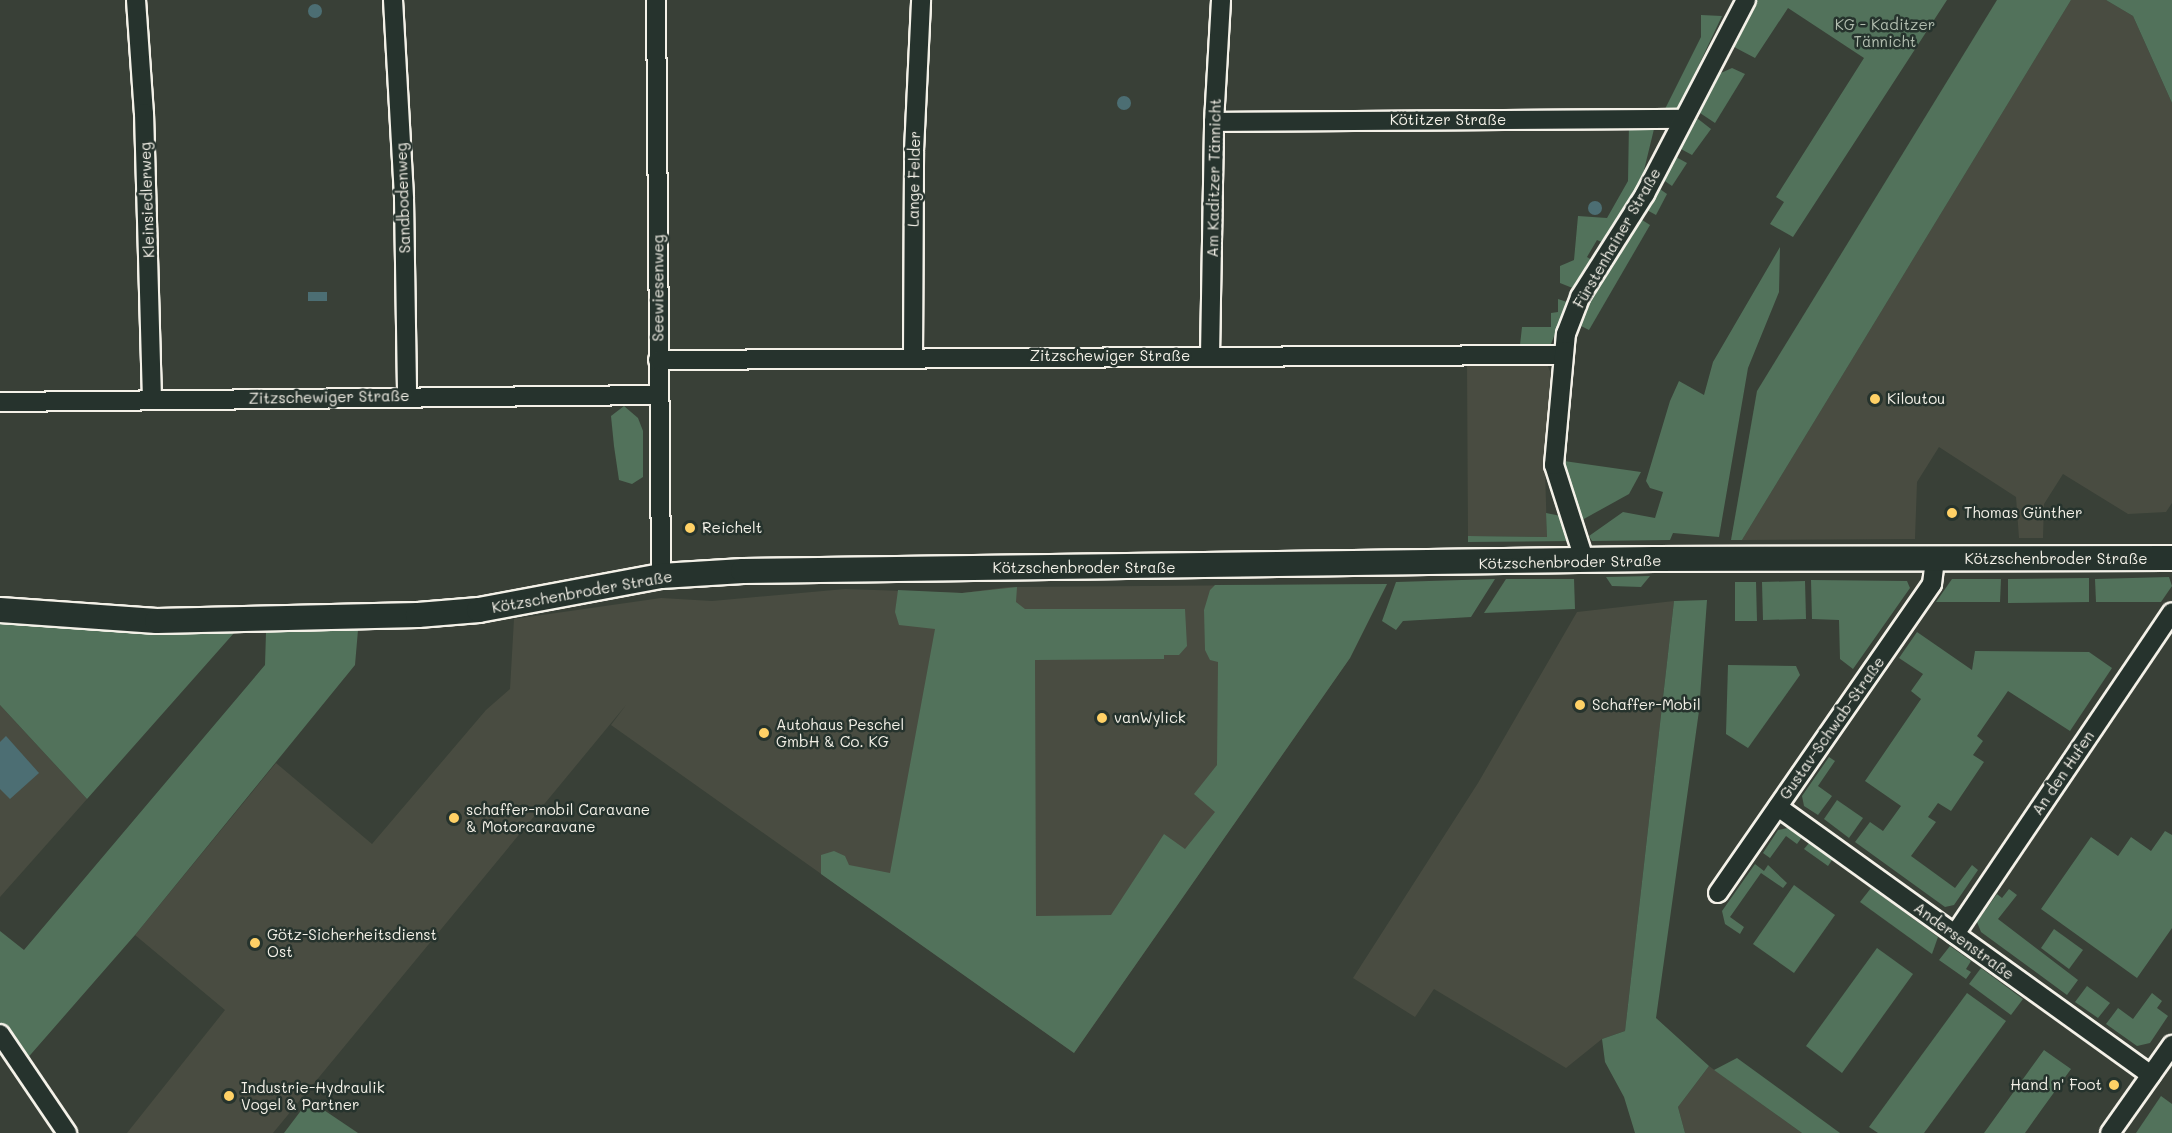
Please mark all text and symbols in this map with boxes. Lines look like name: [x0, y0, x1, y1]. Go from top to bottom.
park label: KG - Kaditzer Tännicht: [1835, 15, 1935, 50]
street label: Am Kaditzer Tännicht: [1204, 98, 1224, 258]
street label: Kötitzer Straße: [1390, 111, 1506, 129]
street label: Lange Felder: [904, 131, 924, 227]
street label: Kleinsiedlerweg: [136, 142, 158, 258]
street label: Sandbodenweg: [392, 142, 414, 254]
street label: Fürstenhainer Straße: [1570, 165, 1664, 311]
street label: Seewiesenweg: [649, 234, 667, 342]
street label: Zitzschewiger Straße: [1030, 347, 1190, 365]
street label: Zitzschewiger Straße: [248, 387, 410, 407]
place label: Kiloutou: [1887, 390, 1945, 408]
marker: Kiloutou: [1868, 392, 1882, 406]
place label: Thomas Günther: [1964, 504, 2083, 522]
marker: Thomas Günther: [1945, 506, 1959, 520]
place label: Reichelt: [702, 519, 762, 537]
marker: Reichelt: [683, 521, 697, 535]
street label: Kötzschenbroder Straße: [1965, 550, 2147, 568]
street label: Kötzschenbroder Straße: [1478, 551, 1662, 573]
street label: Kötzschenbroder Straße: [993, 559, 1175, 577]
street label: Kötzschenbroder Straße: [490, 567, 674, 617]
street label: Gustav-Schwab-Straße: [1776, 653, 1888, 803]
place label: Schaffer-Mobil: [1592, 696, 1701, 714]
marker: Schaffer-Mobil: [1573, 698, 1587, 712]
place label: vanWylick: [1114, 709, 1186, 727]
marker: vanWylick: [1095, 711, 1109, 725]
place label: Autohaus Peschel GmbH & Co. KG: [776, 715, 904, 750]
marker: Autohaus Peschel GmbH & Co. KG: [757, 726, 771, 740]
street label: An den Hufen: [2028, 727, 2098, 819]
place label: schaffer-mobil Caravane & Motorcaravane: [466, 800, 650, 835]
marker: schaffer-mobil Caravane & Motorcaravane: [447, 811, 461, 825]
street label: Andersenstraße: [1910, 899, 2018, 983]
place label: Götz-Sicherheitsdienst Ost: [267, 925, 437, 960]
marker: Götz-Sicherheitsdienst Ost: [248, 936, 262, 950]
place label: Hand n' Foot: [2010, 1076, 2102, 1094]
place label: Industrie-Hydraulik Vogel & Partner: [241, 1078, 385, 1113]
marker: Hand n' Foot: [2107, 1078, 2121, 1092]
marker: Industrie-Hydraulik Vogel & Partner: [222, 1089, 236, 1103]

